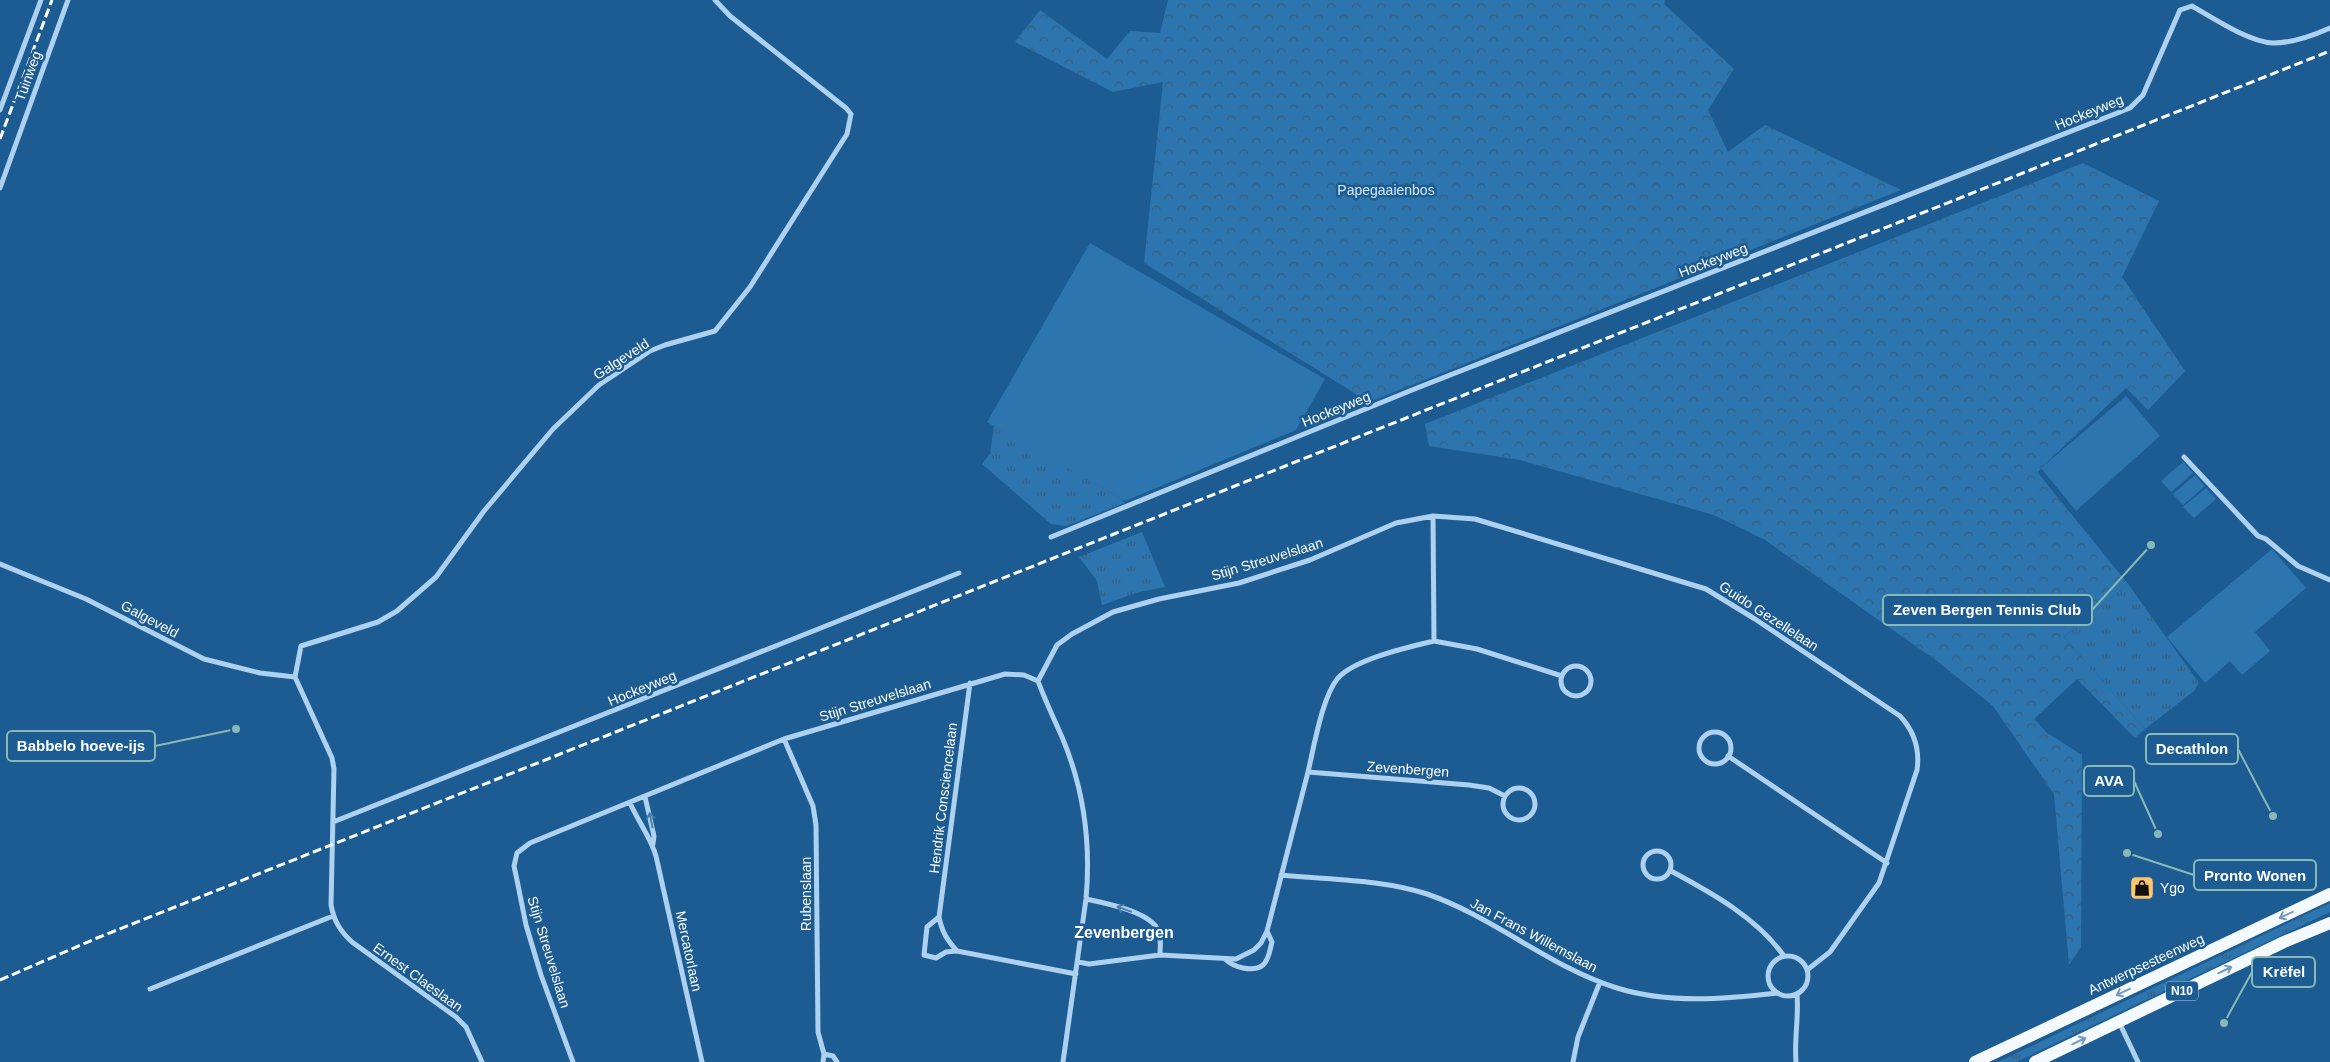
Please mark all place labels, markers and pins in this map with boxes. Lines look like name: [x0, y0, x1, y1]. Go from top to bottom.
callout: Zeven Bergen Tennis Club: [1883, 595, 2092, 625]
callout: Babbelo hoeve-ijs: [7, 731, 155, 761]
callout: Decathlon: [2146, 734, 2238, 764]
callout: AVA: [2084, 766, 2134, 796]
callout: Pronto Wonen: [2194, 860, 2316, 890]
shop icon: Ygo: [2129, 875, 2155, 901]
place label: Ygo: [2160, 880, 2185, 896]
callout: Krëfel: [2252, 957, 2315, 987]

